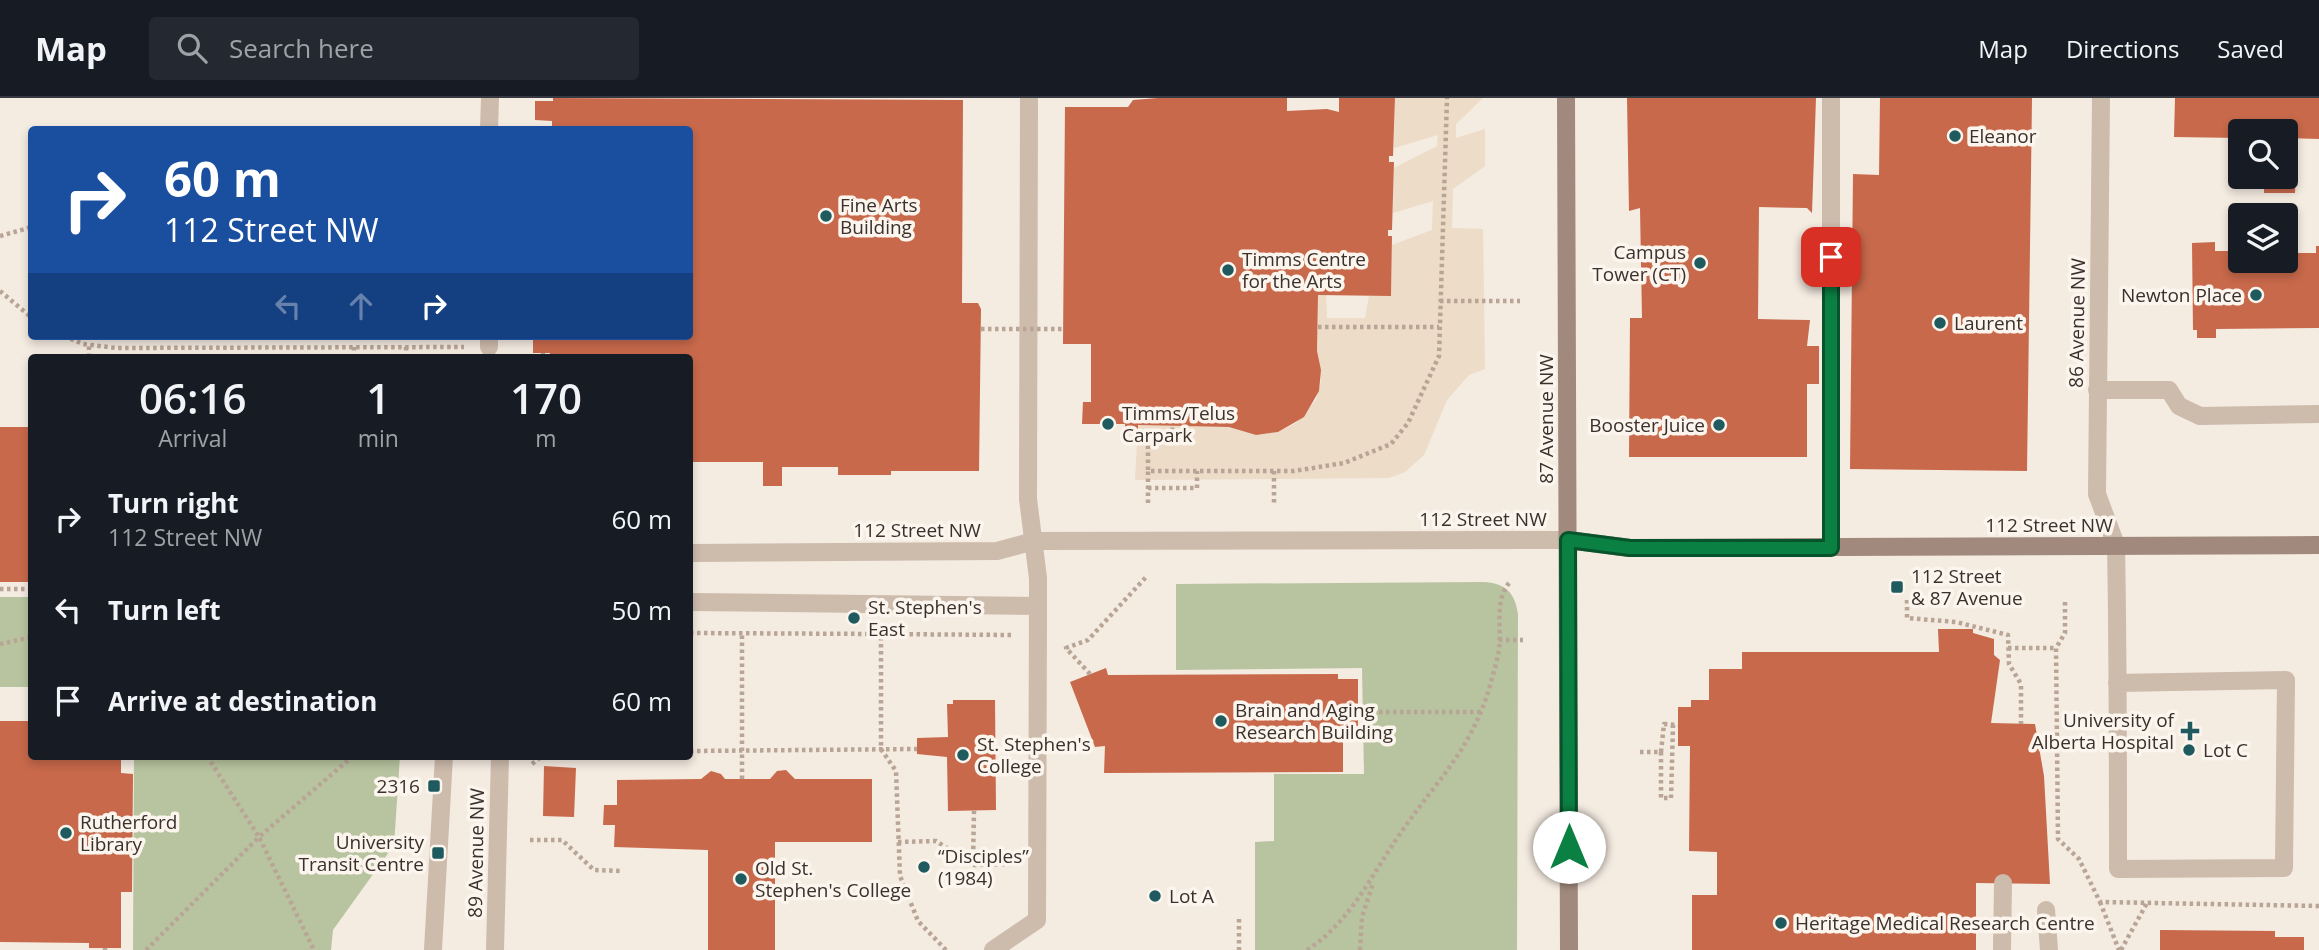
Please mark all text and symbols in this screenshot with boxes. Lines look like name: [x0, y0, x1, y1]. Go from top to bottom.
search box: [149, 17, 639, 80]
text: Map: [35, 26, 107, 71]
icon: search: [173, 29, 211, 67]
text: Search here: [229, 30, 374, 66]
text: Map: [1978, 32, 2028, 65]
text: Directions: [2066, 32, 2179, 65]
text: Saved: [2217, 32, 2284, 65]
map controls: [2228, 119, 2298, 273]
button: search: [2228, 119, 2298, 189]
place label: Eleanor: [1969, 123, 2037, 149]
marker: Eleanor: [1947, 128, 1963, 144]
text: 60 m: [164, 145, 281, 211]
icon: right: [49, 154, 140, 245]
place label: Fine Arts Building: [840, 192, 917, 240]
button: layers: [2228, 203, 2298, 273]
text: 112 Street NW: [164, 208, 379, 251]
marker: Fine Arts Building: [818, 208, 834, 224]
pin: [1801, 227, 1861, 287]
icon: arrive: [1812, 238, 1850, 276]
place label: Campus Tower (CT): [1592, 239, 1686, 287]
place label: Timms Centre for the Arts: [1242, 246, 1366, 294]
marker: Campus Tower (CT): [1692, 255, 1708, 271]
street label: 86 Avenue NW: [2063, 258, 2091, 388]
marker: Timms Centre for the Arts: [1220, 262, 1236, 278]
place label: Newton Place: [2121, 282, 2242, 308]
icon: left: [269, 287, 307, 325]
icon: ahead: [342, 287, 380, 325]
icon: right: [415, 287, 453, 325]
marker: Newton Place: [2248, 287, 2264, 303]
place label: Laurent: [1954, 310, 2023, 336]
marker: Laurent: [1932, 315, 1948, 331]
street label: 87 Avenue NW: [1533, 354, 1559, 484]
text: 06:16: [139, 369, 247, 426]
text: 1: [366, 369, 390, 426]
text: 170: [510, 369, 582, 426]
place label: Timms/Telus Carpark: [1122, 400, 1235, 448]
place label: Booster Juice: [1589, 412, 1705, 438]
marker: Timms/Telus Carpark: [1100, 416, 1116, 432]
marker: Booster Juice: [1711, 417, 1727, 433]
text: Arrival: [158, 422, 227, 454]
text: min: [358, 422, 399, 454]
text: m: [535, 422, 557, 454]
text: Turn right: [108, 485, 239, 521]
icon: right: [49, 500, 87, 538]
text: 60 m: [611, 501, 672, 537]
street label: 112 Street NW: [1419, 506, 1547, 532]
street label: 112 Street NW: [1985, 512, 2113, 538]
street label: 112 Street NW: [853, 517, 981, 543]
text: 112 Street NW: [108, 521, 262, 553]
place label: 112 Street & 87 Avenue: [1911, 563, 2023, 611]
marker: 112 Street & 87 Avenue: [1889, 579, 1905, 595]
icon: left: [49, 591, 87, 629]
text: Turn left: [108, 592, 220, 628]
text: 50 m: [611, 592, 672, 628]
place label: St. Stephen's East: [868, 594, 982, 642]
marker: St. Stephen's East: [846, 610, 862, 626]
icon: arrive: [49, 682, 87, 720]
text: Arrive at destination: [108, 683, 377, 719]
text: 60 m: [611, 683, 672, 719]
place label: Brain and Aging Research Building: [1235, 697, 1393, 745]
place label: University of Alberta Hospital: [2032, 707, 2176, 755]
marker: Brain and Aging Research Building: [1213, 713, 1229, 729]
marker: University of Alberta Hospital: [2180, 721, 2200, 741]
place label: St. Stephen's College: [977, 731, 1091, 779]
place label: Lot C: [2203, 737, 2248, 763]
marker: Lot C: [2181, 742, 2197, 758]
marker: St. Stephen's College: [955, 747, 971, 763]
place label: 2316: [377, 773, 420, 799]
marker: 2316: [426, 778, 442, 794]
street label: 89 Avenue NW: [462, 788, 490, 918]
place label: Rutherford Library: [80, 809, 177, 857]
position arrow: [1532, 810, 1606, 884]
marker: Rutherford Library: [58, 825, 74, 841]
place label: University Transit Centre: [299, 829, 424, 877]
place label: “Disciples” (1984): [938, 843, 1029, 891]
marker: University Transit Centre: [430, 845, 446, 861]
place label: Old St. Stephen's College: [755, 855, 911, 903]
marker: “Disciples” (1984): [916, 859, 932, 875]
marker: Old St. Stephen's College: [733, 871, 749, 887]
place label: Lot A: [1169, 883, 1214, 909]
marker: Lot A: [1147, 888, 1163, 904]
place label: Heritage Medical Research Centre: [1795, 910, 2095, 936]
marker: Heritage Medical Research Centre: [1773, 915, 1789, 931]

